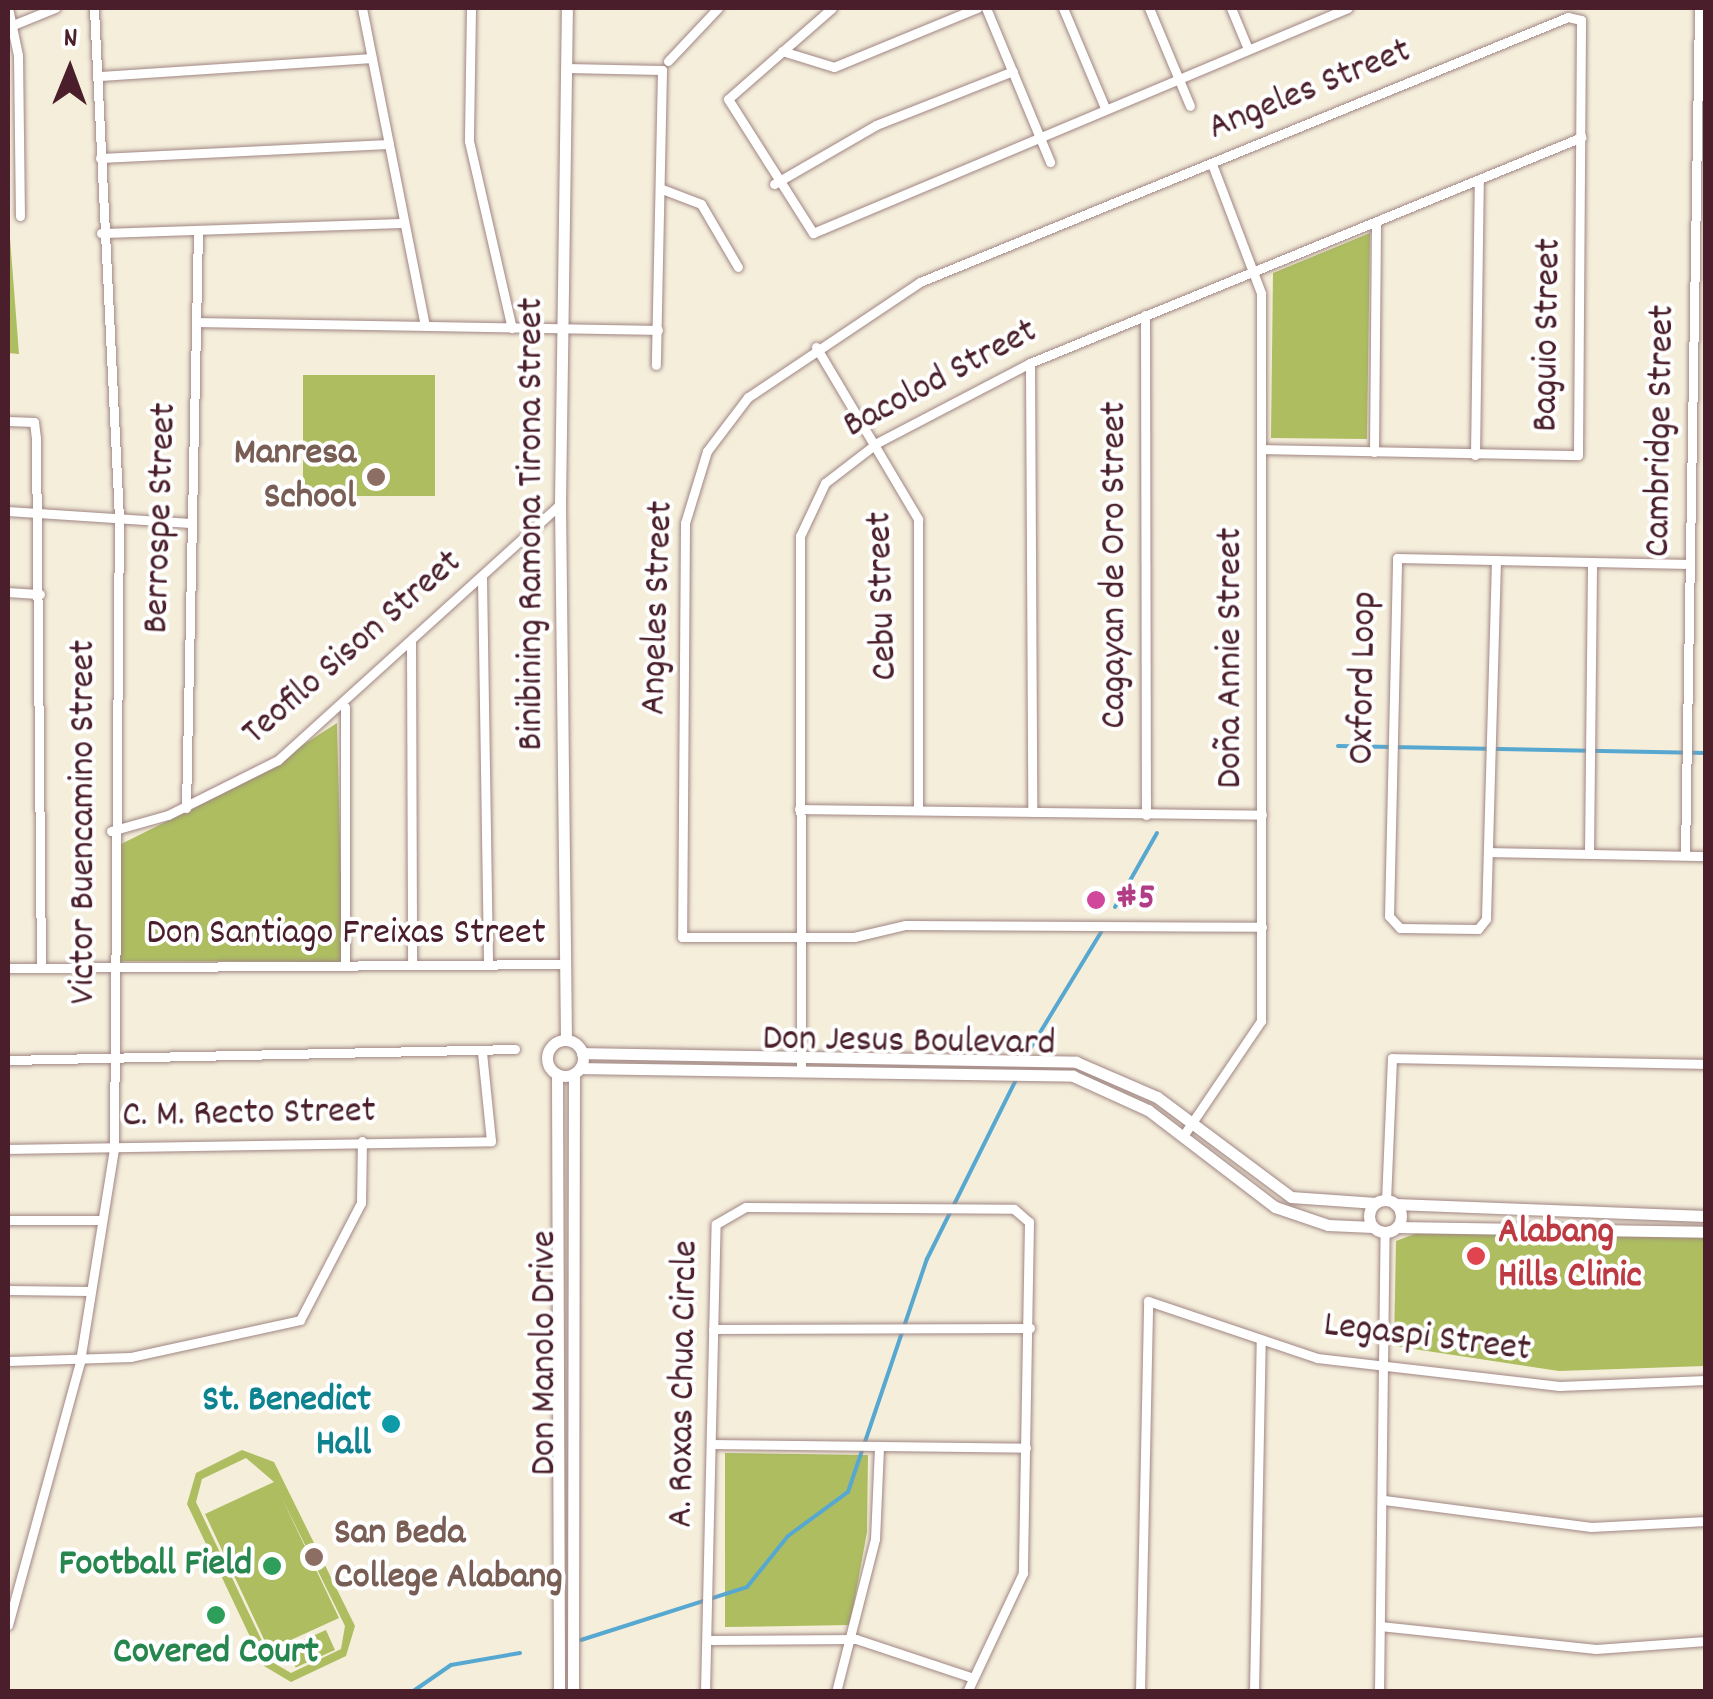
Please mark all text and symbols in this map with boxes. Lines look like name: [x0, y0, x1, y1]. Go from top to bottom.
north arrow: [20, 20, 120, 120]
text: N: [63, 20, 78, 60]
street label: Angeles Street: [1202, 30, 1418, 152]
street label: Baguio Street: [1525, 238, 1573, 432]
street label: Binibining Ramona Tirona Street: [510, 297, 556, 751]
street label: Cambridge Street: [1637, 304, 1687, 558]
street label: Bacolod Street: [836, 310, 1046, 450]
street label: Cagayan de Oro Street: [1093, 401, 1139, 729]
street label: Berrospe Street: [135, 402, 189, 634]
place label: Manresa School: [234, 432, 356, 522]
marker: Manresa School: [365, 466, 387, 488]
street label: Angeles Street: [632, 500, 686, 716]
street label: Cebu Street: [858, 511, 910, 681]
street label: Doña Annie Street: [1209, 527, 1255, 789]
street label: Teofilo Sison Street: [234, 541, 472, 757]
street label: Oxford Loop: [1341, 591, 1389, 765]
street label: Victor Buencamino Street: [62, 640, 108, 1004]
place label: #5: [1116, 877, 1155, 923]
marker: #5: [1085, 889, 1107, 911]
street label: Don Santiago Freixas Street: [146, 912, 546, 958]
street label: Don Jesus Boulevard: [762, 1018, 1056, 1068]
street label: C. M. Recto Street: [122, 1090, 376, 1140]
place label: Alabang Hills Clinic: [1498, 1211, 1642, 1300]
street label: Don Manolo Drive: [523, 1230, 569, 1476]
street label: A. Roxas Chua Circle: [660, 1240, 710, 1528]
marker: Alabang Hills Clinic: [1463, 1243, 1489, 1269]
street label: Legaspi Street: [1321, 1304, 1533, 1374]
place label: St. Benedict Hall: [202, 1379, 371, 1468]
marker: St. Benedict Hall: [380, 1413, 402, 1435]
place label: San Beda College Alabang: [334, 1512, 563, 1602]
place label: Football Field: [59, 1543, 252, 1589]
marker: San Beda College Alabang: [303, 1546, 325, 1568]
marker: Football Field: [261, 1555, 283, 1577]
marker: Covered Court: [205, 1604, 227, 1626]
place label: Covered Court: [113, 1631, 319, 1677]

